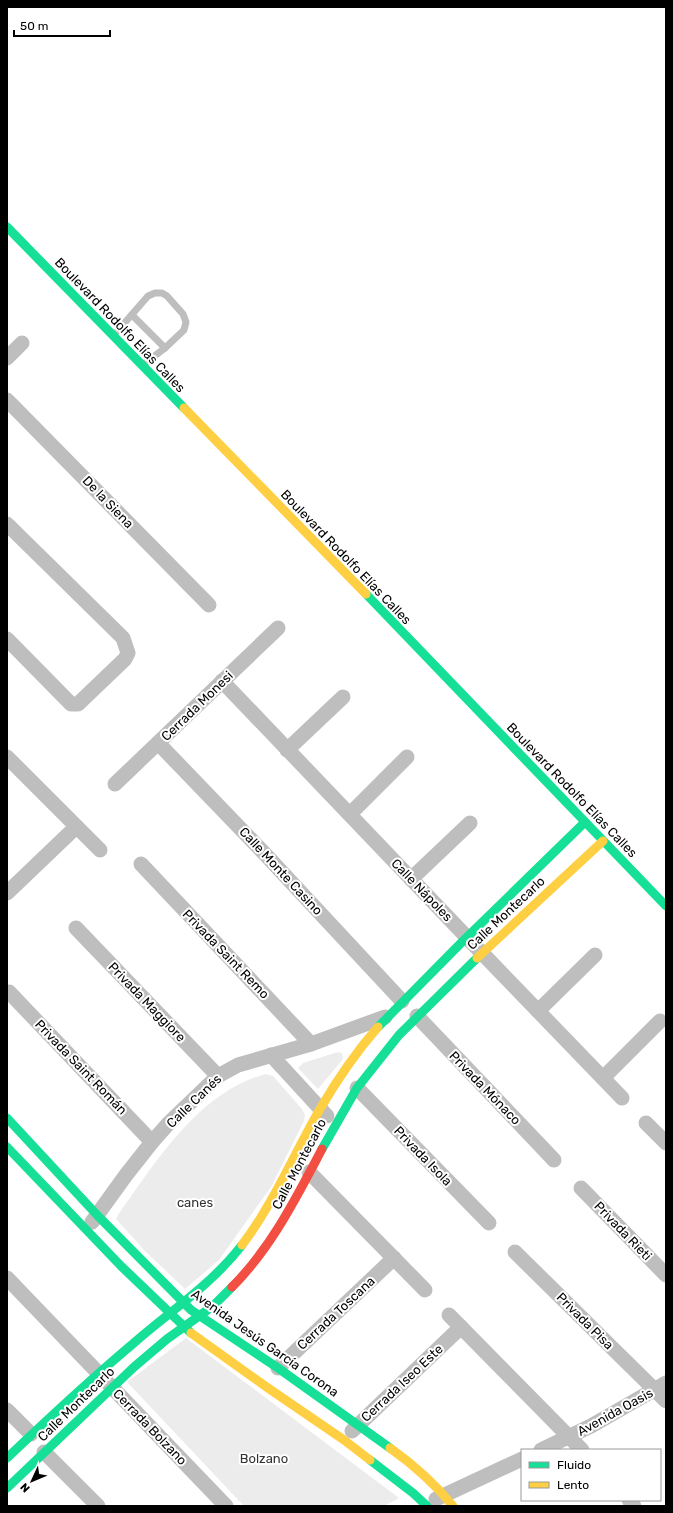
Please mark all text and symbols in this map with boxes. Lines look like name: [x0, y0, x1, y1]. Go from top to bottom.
scale bar: [14, 12, 110, 38]
text: 50 m: [20, 19, 48, 33]
street label: Boulevard Rodolfo Elías Calles: [52, 255, 189, 396]
street label: De la Siena: [80, 473, 136, 531]
street label: Boulevard Rodolfo Elías Calles: [278, 487, 415, 628]
street label: Cerrada Monesi: [158, 668, 236, 744]
street label: Boulevard Rodolfo Elías Calles: [504, 720, 641, 861]
street label: Calle Monte Casino: [236, 824, 326, 918]
street label: Calle Nápoles: [388, 856, 456, 925]
street label: Calle Montecarlo: [464, 873, 548, 953]
street label: Privada Saint Remo: [180, 906, 272, 1002]
street label: Privada Maggiore: [105, 959, 189, 1045]
street label: Privada Saint Román: [32, 1017, 130, 1117]
street label: Privada Mónaco: [446, 1048, 524, 1128]
street label: Calle Canés: [164, 1071, 225, 1131]
street label: Calle Montecarlo: [269, 1116, 329, 1212]
street label: Privada Isola: [391, 1123, 455, 1189]
park label: canes: [177, 1195, 213, 1210]
street label: Privada Rieti: [591, 1199, 655, 1263]
street label: Cerrada Toscana: [294, 1273, 378, 1353]
street label: Avenida Jesús García Corona: [188, 1286, 342, 1400]
street label: Privada Pisa: [554, 1290, 616, 1352]
street label: Cerrada Iseo Este: [358, 1341, 446, 1425]
street label: Calle Montecarlo: [35, 1364, 117, 1444]
street label: Avenida Oasis: [575, 1385, 656, 1439]
street label: Cerrada Bolzano: [110, 1386, 190, 1468]
legend: [521, 1449, 661, 1501]
park label: Bolzano: [240, 1451, 288, 1466]
text: Fluido: [557, 1458, 591, 1472]
north arrow: [12, 1461, 52, 1501]
text: Lento: [557, 1478, 589, 1492]
text: N: [18, 1480, 33, 1495]

